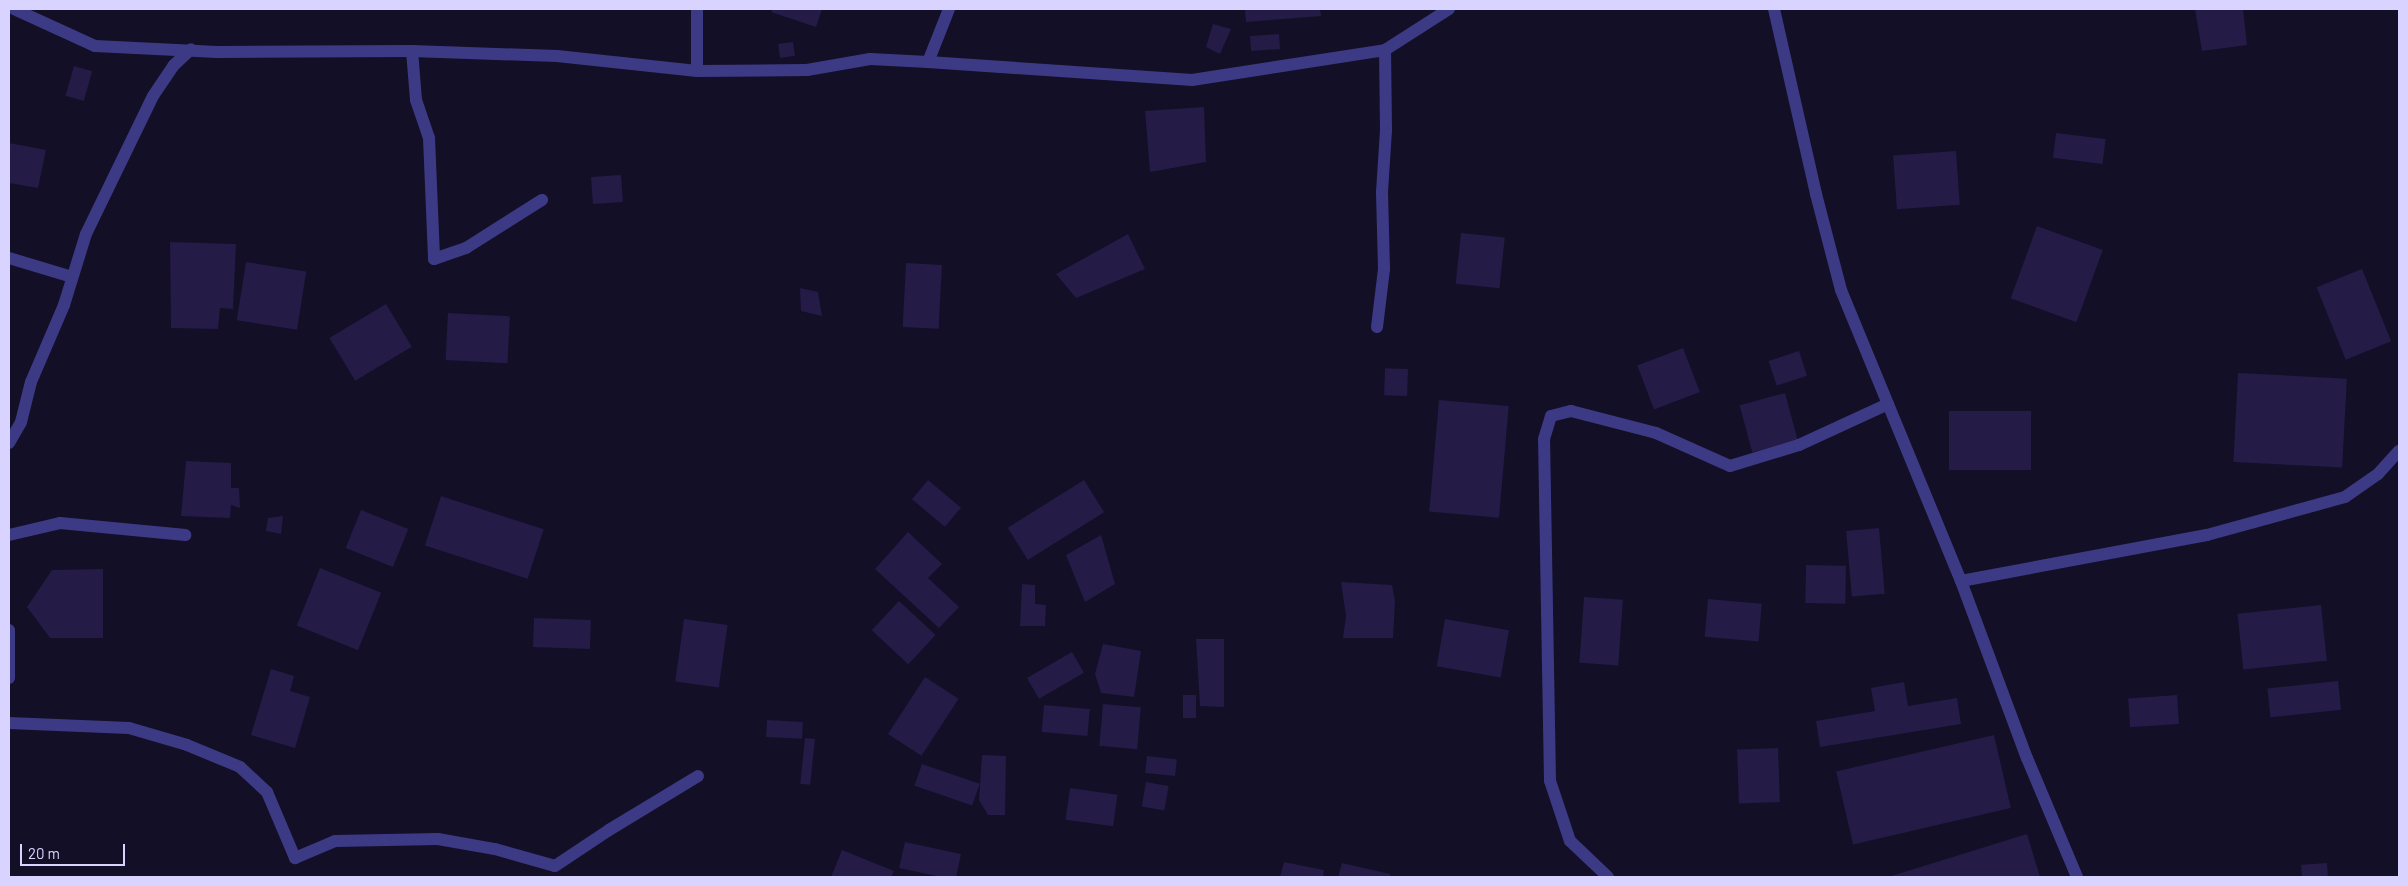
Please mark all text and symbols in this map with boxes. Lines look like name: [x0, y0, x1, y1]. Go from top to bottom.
scale bar: [22, 834, 128, 866]
text: 20 m: [28, 844, 60, 862]

